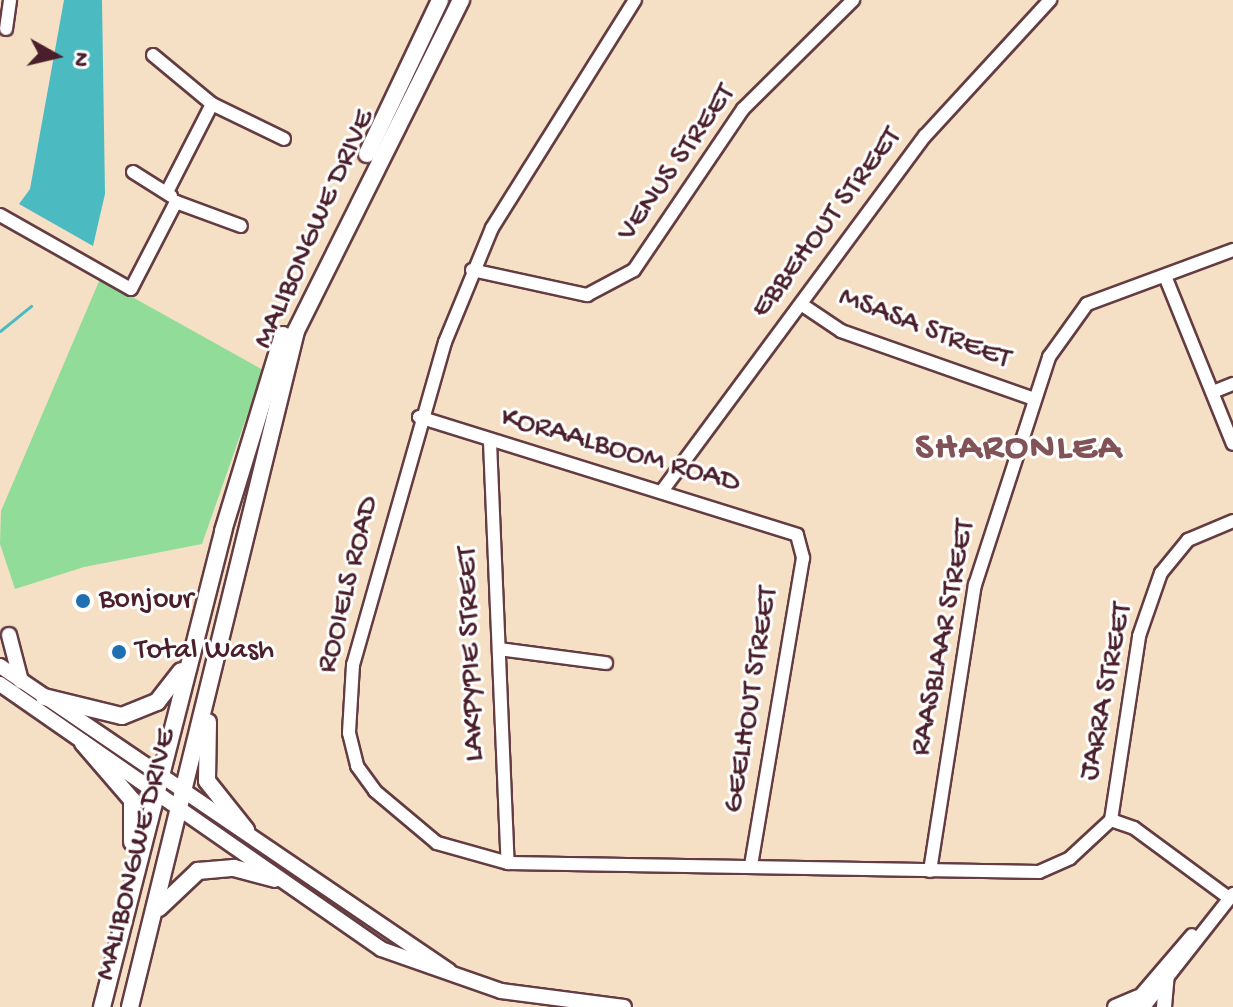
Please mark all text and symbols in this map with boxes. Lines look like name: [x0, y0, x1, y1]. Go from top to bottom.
north arrow: [16, 16, 96, 96]
text: N: [66, 50, 94, 68]
street label: VENUS STREET: [611, 79, 745, 249]
street label: MALIBONGWE DRIVE: [247, 105, 385, 355]
street label: EBBEHOUT STREET: [745, 122, 911, 326]
street label: MSASA STREET: [833, 281, 1015, 379]
street label: KORAALBOOM ROAD: [496, 401, 744, 503]
district label: SHARONLEA: [915, 427, 1123, 473]
street label: ROOIELS ROAD: [311, 493, 389, 677]
street label: RAASBLAAR STREET: [904, 517, 986, 759]
street label: LAKPYPIE STREET: [451, 546, 495, 762]
place label: Bonjour: [99, 583, 193, 619]
street label: GEELHOUT STREET: [717, 584, 789, 816]
marker: Bonjour: [74, 592, 92, 610]
street label: JARRA STREET: [1073, 600, 1143, 784]
place label: Total Wash: [135, 634, 274, 670]
marker: Total Wash: [110, 643, 128, 661]
street label: MALIBONGWE DRIVE: [89, 726, 187, 984]

